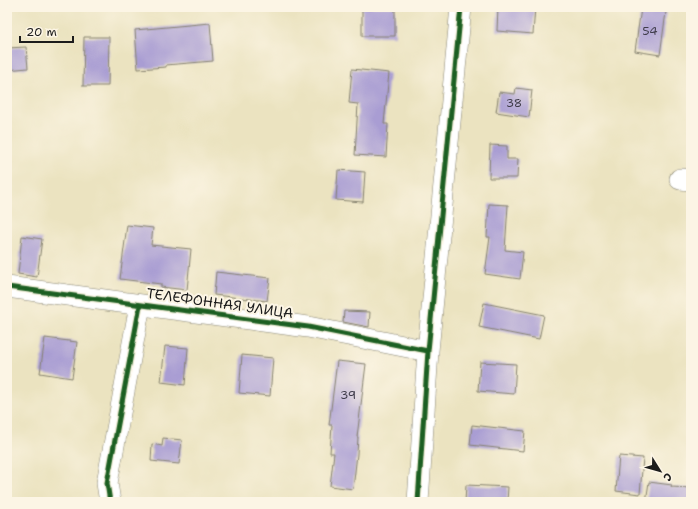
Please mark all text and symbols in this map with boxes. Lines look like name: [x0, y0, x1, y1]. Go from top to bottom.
scale bar: [20, 18, 73, 44]
house number: 54: [642, 23, 658, 39]
text: 20 m: [26, 24, 57, 40]
house number: 38: [506, 95, 522, 111]
street label: ТЕЛЕФОННАЯ УЛИЦА: [145, 284, 295, 322]
house number: 39: [340, 387, 356, 403]
north arrow: [640, 451, 680, 491]
text: С: [659, 470, 676, 484]

